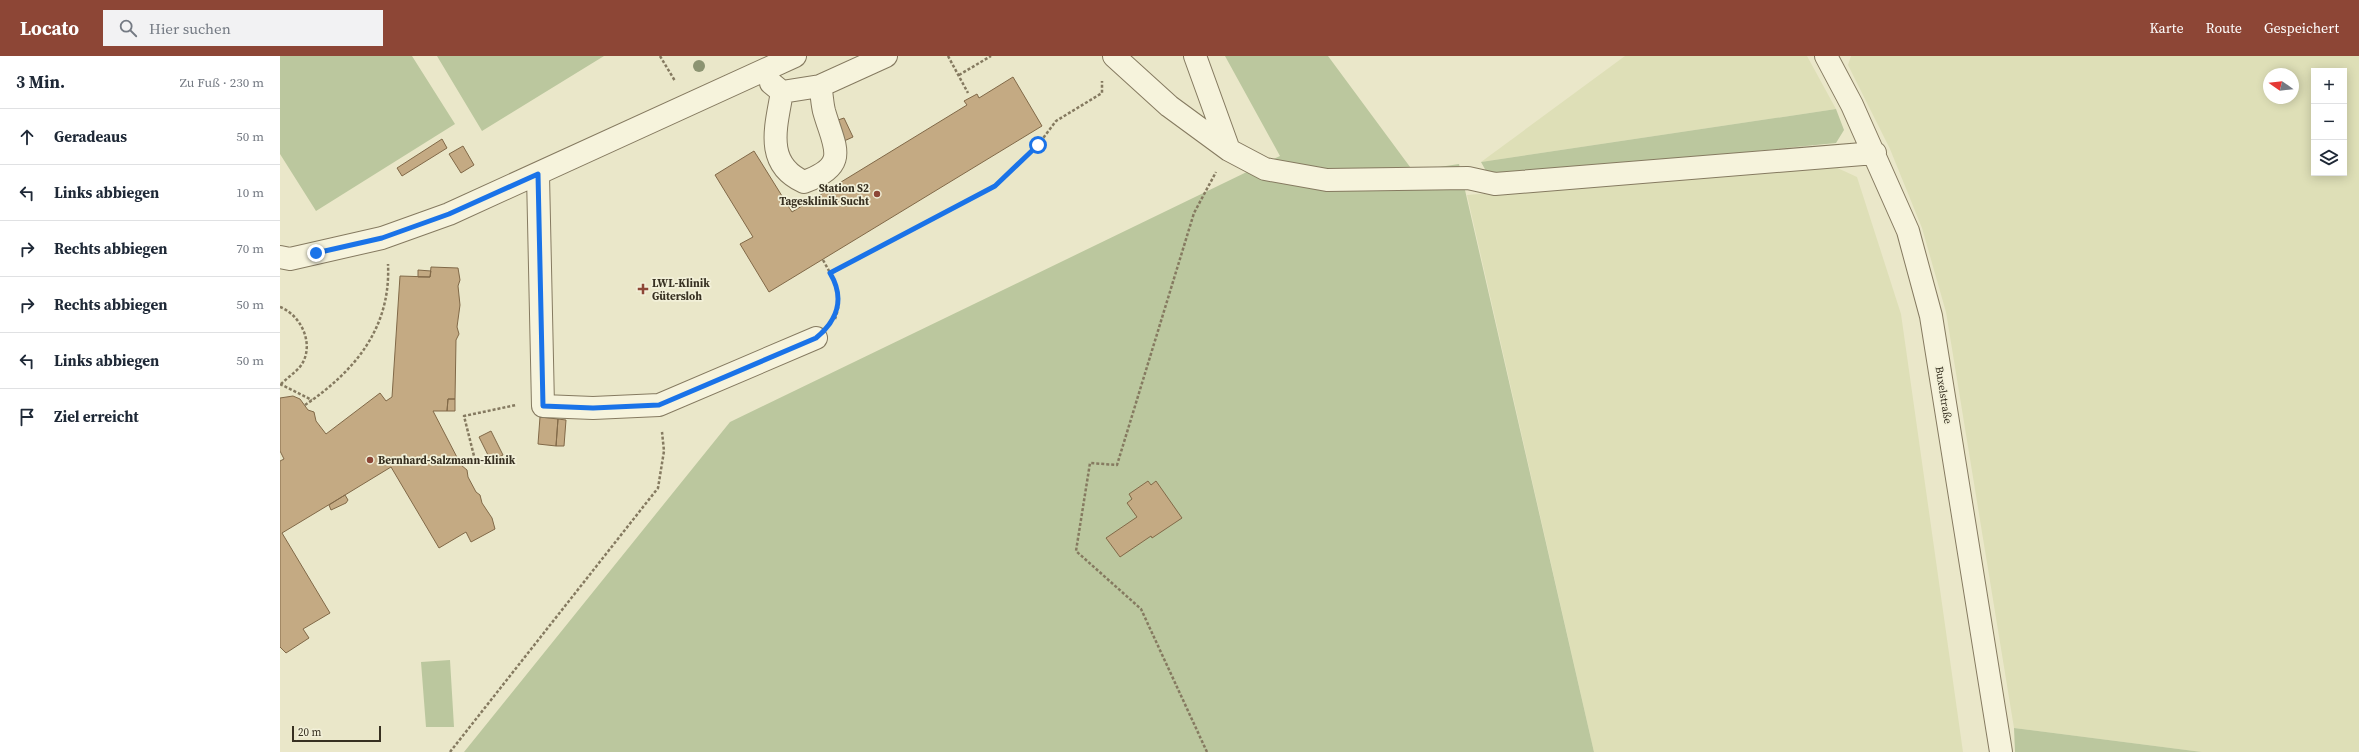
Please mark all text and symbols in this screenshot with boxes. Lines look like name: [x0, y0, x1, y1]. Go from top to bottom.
search box: [103, 10, 383, 46]
text: Locato: [20, 15, 79, 41]
icon: search: [117, 17, 139, 39]
text: Hier suchen: [149, 18, 231, 39]
text: Karte: [2149, 18, 2184, 38]
text: Route: [2206, 18, 2242, 38]
text: Gespeichert: [2264, 18, 2339, 38]
north arrow: [2263, 68, 2299, 104]
map controls: [2311, 68, 2347, 176]
button: +: [2311, 68, 2347, 104]
text: 3 Min.: [16, 70, 65, 94]
text: Zu Fuß · 230 m: [180, 74, 264, 91]
button: −: [2311, 104, 2347, 140]
icon: ahead: [16, 126, 38, 148]
text: Geradeaus: [54, 126, 127, 147]
text: 50 m: [236, 128, 264, 145]
route start: [1029, 136, 1047, 154]
button: layers: [2311, 140, 2347, 176]
place label: Station S2 Tagesklinik Sucht: [779, 181, 870, 209]
icon: left: [16, 182, 38, 204]
text: Links abbiegen: [54, 182, 159, 203]
text: 10 m: [236, 184, 264, 201]
marker: Station S2 Tagesklinik Sucht: [872, 189, 882, 199]
icon: right: [16, 238, 38, 260]
text: Rechts abbiegen: [54, 238, 168, 259]
text: 70 m: [236, 240, 264, 257]
route end: [307, 244, 325, 262]
place label: LWL-Klinik Gütersloh: [652, 276, 710, 304]
marker: LWL-Klinik Gütersloh: [637, 283, 649, 295]
icon: right: [16, 294, 38, 316]
text: Rechts abbiegen: [54, 294, 168, 315]
text: 50 m: [236, 296, 264, 313]
icon: left: [16, 350, 38, 372]
text: Links abbiegen: [54, 350, 159, 371]
text: 50 m: [236, 352, 264, 369]
street label: Buxelstraße: [1932, 365, 1956, 425]
icon: arrive: [16, 406, 38, 428]
text: Ziel erreicht: [54, 406, 139, 427]
place label: Bernhard-Salzmann-Klinik: [378, 453, 516, 468]
marker: Bernhard-Salzmann-Klinik: [365, 455, 375, 465]
scale bar: [292, 724, 381, 743]
text: 20 m: [298, 725, 321, 740]

